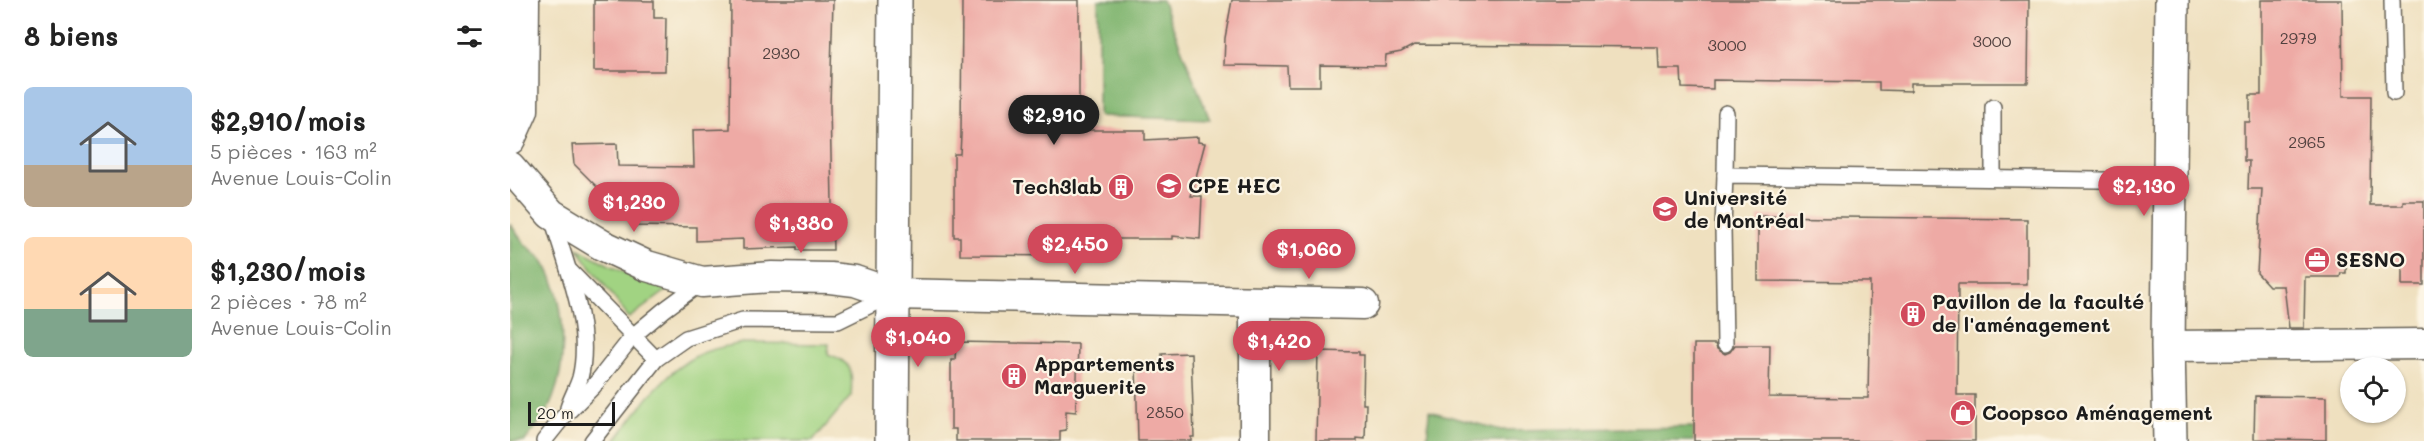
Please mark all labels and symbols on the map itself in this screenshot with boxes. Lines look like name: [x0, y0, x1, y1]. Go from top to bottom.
house number: 2979: [2280, 27, 2316, 48]
house number: 3000: [1973, 30, 2012, 51]
house number: 3000: [1708, 34, 1747, 55]
house number: 2930: [762, 42, 800, 63]
pin: $2,910: [1005, 95, 1103, 146]
house number: 2965: [2288, 131, 2326, 152]
pin: $2,130: [2095, 166, 2193, 217]
school or university icon: CPE HEC: [1154, 171, 1184, 201]
building icon: Tech3lab: [1106, 172, 1136, 202]
place label: CPE HEC: [1188, 172, 1280, 198]
place label: Tech3lab: [1012, 173, 1102, 199]
pin: $1,230: [585, 182, 683, 233]
place label: Université de Montréal: [1684, 184, 1804, 233]
school or university icon: Université de Montréal: [1650, 194, 1680, 224]
pin: $1,380: [752, 203, 850, 254]
pin: $2,450: [1026, 224, 1124, 275]
pin: $1,060: [1260, 229, 1358, 280]
office icon: SESNO: [2302, 245, 2332, 275]
place label: SESNO: [2336, 246, 2405, 272]
place label: Pavillon de la faculté de l'aménagement: [1932, 288, 2144, 337]
building icon: Pavillon de la faculté de l'aménagement: [1898, 299, 1928, 329]
pin: $1,040: [869, 317, 967, 368]
pin: $1,420: [1230, 321, 1328, 372]
place label: Appartements Marguerite: [1034, 350, 1175, 399]
building icon: Appartements Marguerite: [999, 361, 1029, 391]
shop icon: Coopsco Aménagement: [1948, 398, 1978, 428]
scale bar: [528, 399, 615, 426]
place label: Coopsco Aménagement: [1982, 399, 2213, 425]
house number: 2850: [1146, 401, 1184, 422]

